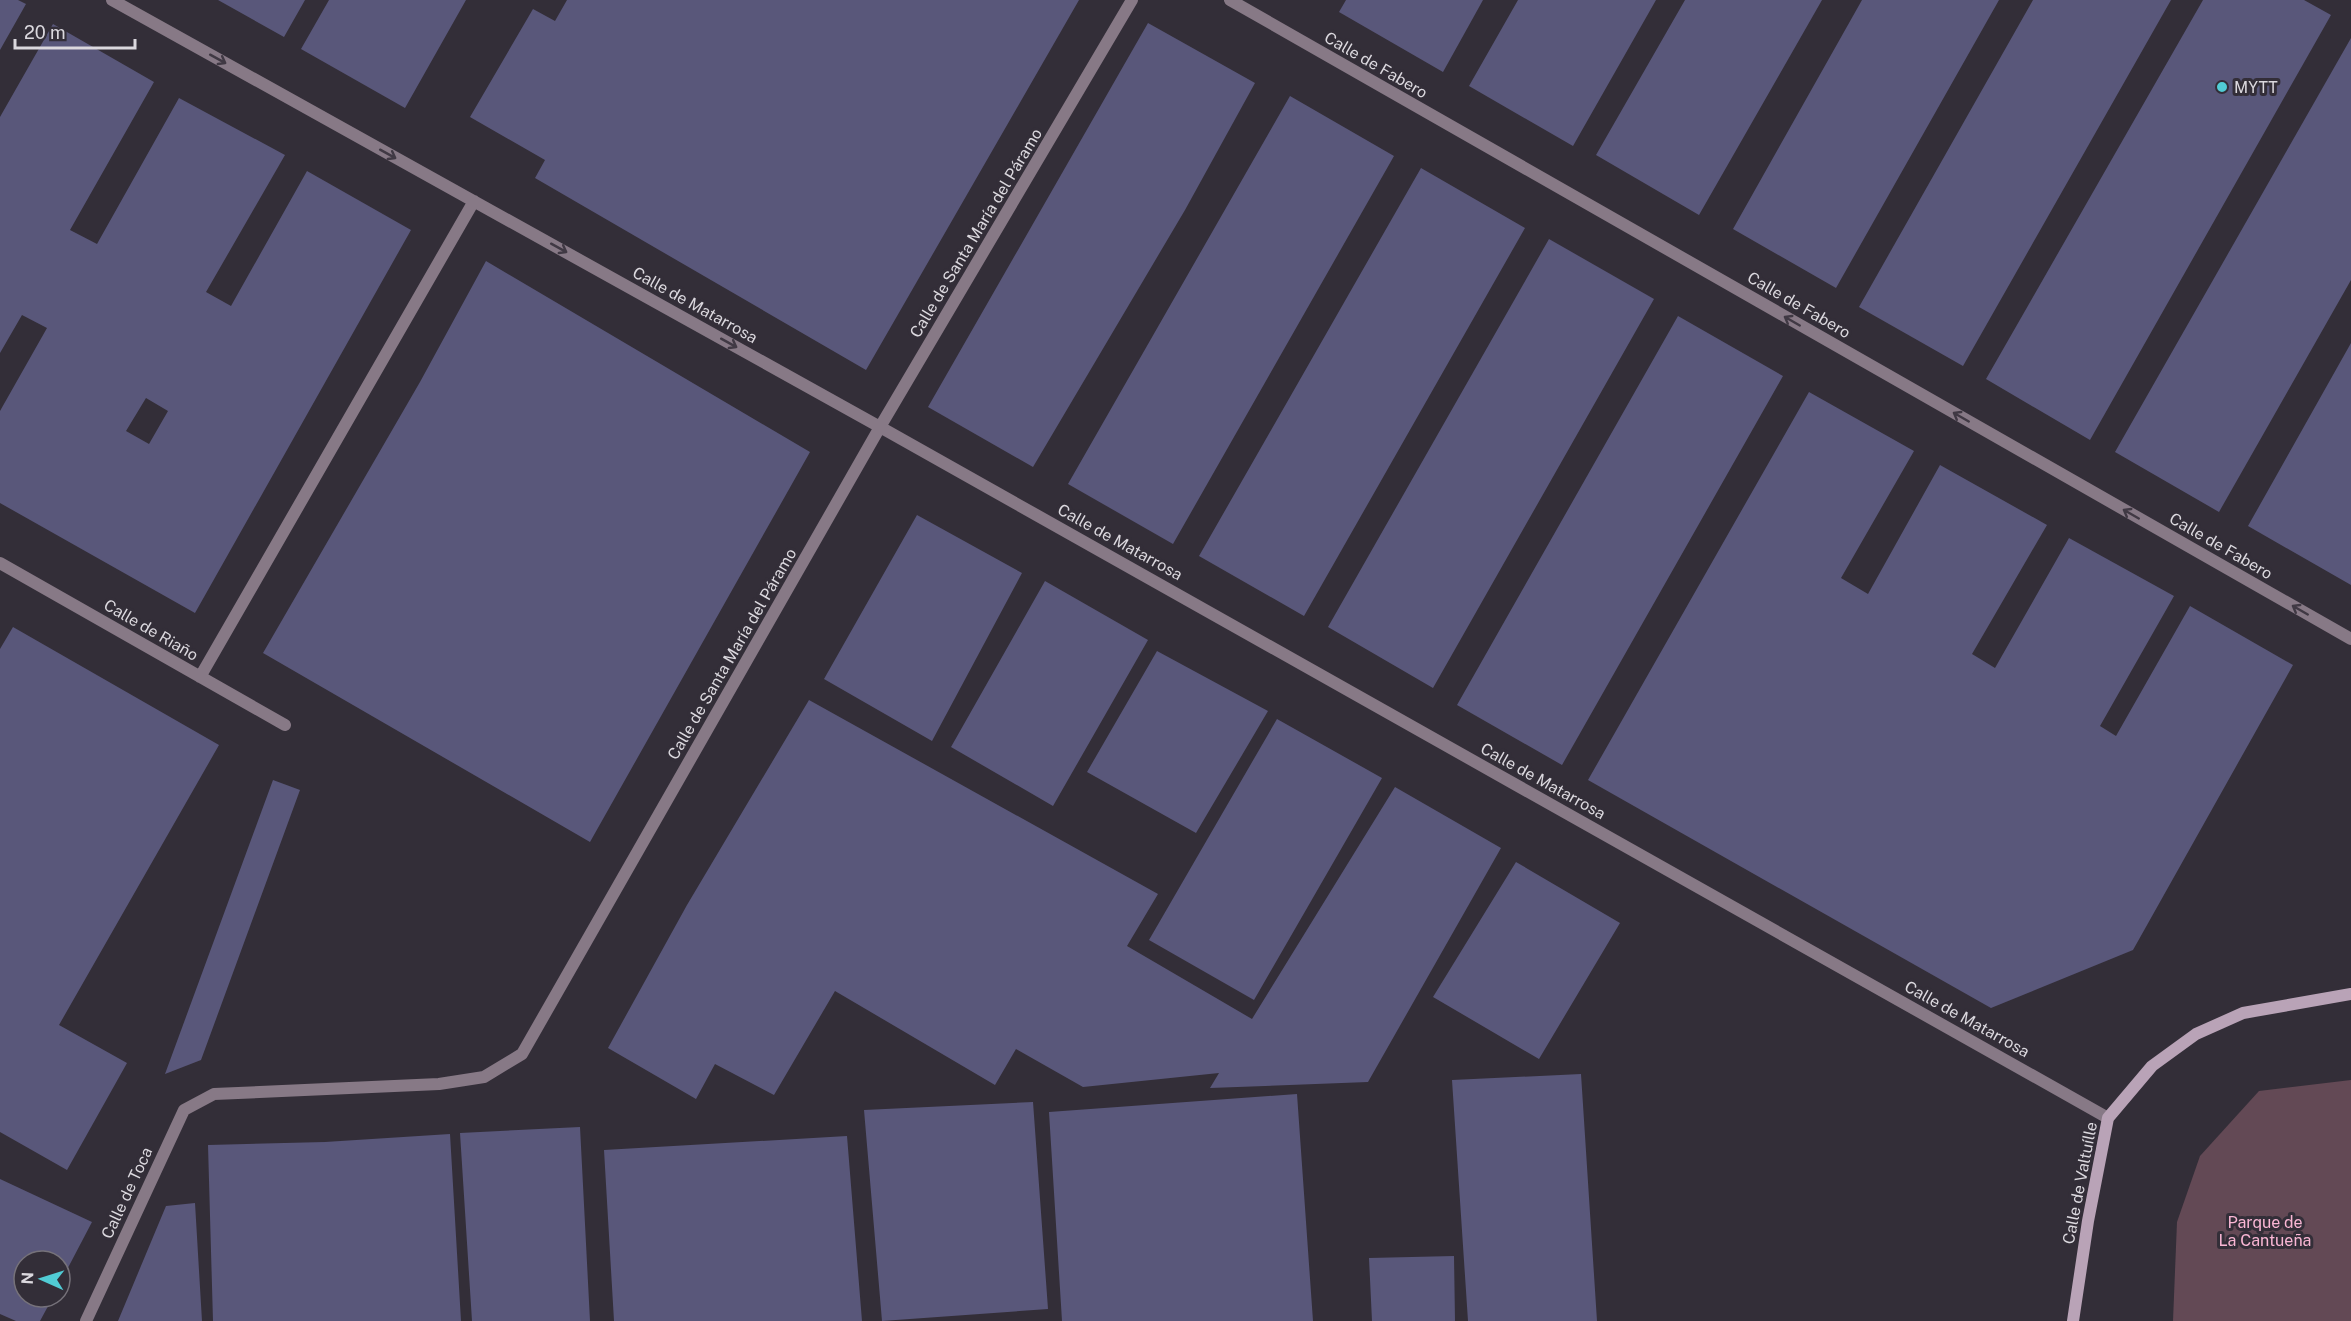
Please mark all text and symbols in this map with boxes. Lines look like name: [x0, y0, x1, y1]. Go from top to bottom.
scale bar: [15, 12, 135, 50]
text: 20 m: [24, 22, 66, 43]
street label: Calle de Fabero: [1321, 28, 1431, 102]
one-way arrow: [209, 53, 226, 65]
place label: MYTT: [2234, 78, 2278, 97]
marker: MYTT: [2215, 80, 2229, 94]
street label: Calle de Santa María del Páramo: [906, 125, 1046, 341]
one-way arrow: [379, 149, 397, 160]
one-way arrow: [550, 243, 567, 255]
street label: Calle de Matarrosa: [629, 263, 761, 347]
street label: Calle de Fabero: [1744, 268, 1854, 342]
one-way arrow: [1784, 314, 1801, 326]
one-way arrow: [720, 337, 737, 349]
one-way arrow: [1953, 411, 1970, 423]
street label: Calle de Matarrosa: [1054, 500, 1186, 584]
one-way arrow: [2123, 508, 2140, 520]
street label: Calle de Fabero: [2166, 509, 2276, 583]
street label: Calle de Santa María del Páramo: [664, 545, 800, 763]
street label: Calle de Riaño: [100, 595, 202, 665]
one-way arrow: [2292, 604, 2309, 616]
street label: Calle de Matarrosa: [1477, 739, 1609, 823]
street label: Calle de Matarrosa: [1901, 977, 2033, 1061]
street label: Calle de Valtuílle: [2059, 1120, 2101, 1246]
street label: Calle de Toca: [98, 1144, 156, 1242]
park label: Parque de La Cantueña: [2219, 1213, 2311, 1250]
north arrow: [12, 1249, 72, 1309]
text: N: [18, 1271, 37, 1285]

